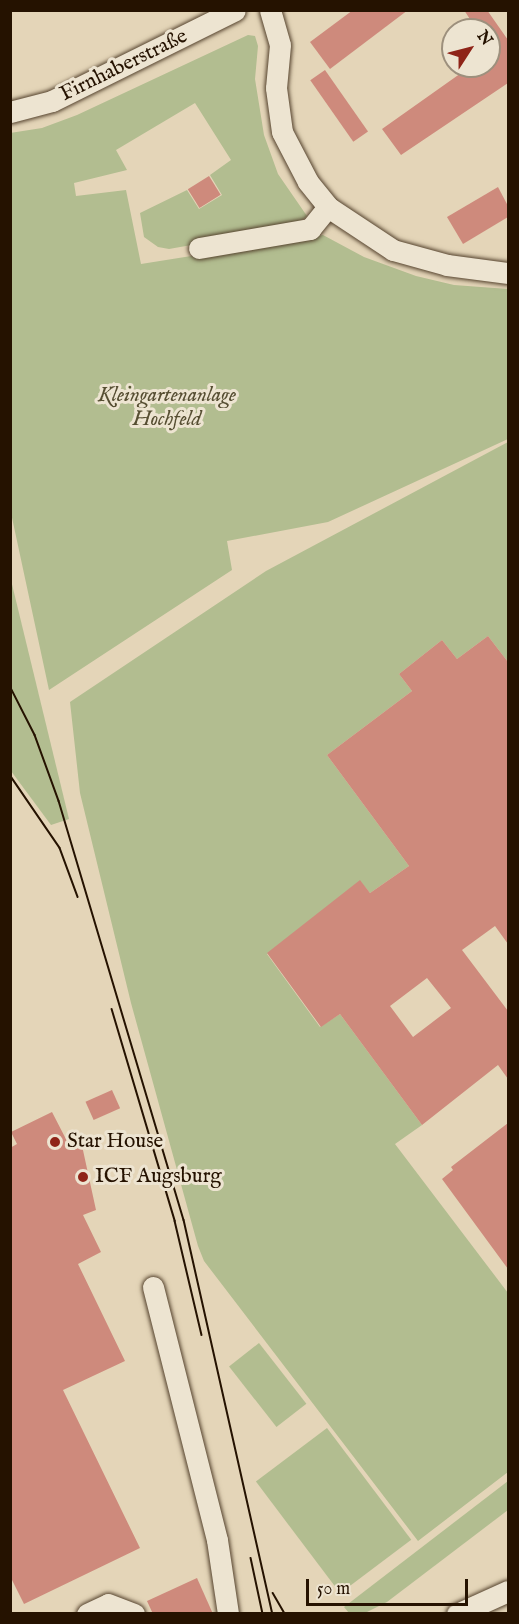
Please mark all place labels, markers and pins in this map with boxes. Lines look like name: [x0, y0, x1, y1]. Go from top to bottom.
place label: Star House: [67, 1129, 163, 1155]
marker: Star House: [48, 1135, 62, 1149]
place label: ICF Augsburg: [95, 1164, 222, 1190]
marker: ICF Augsburg: [76, 1170, 90, 1184]

